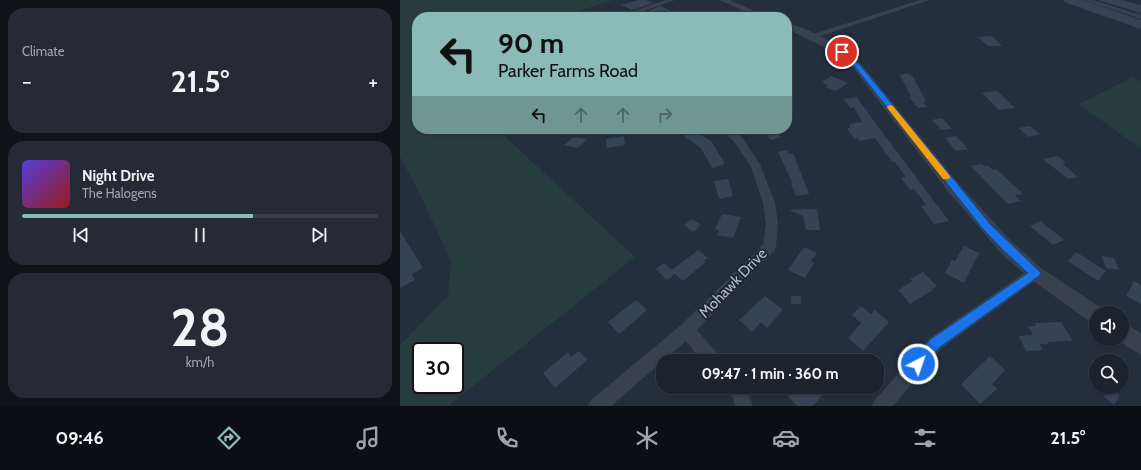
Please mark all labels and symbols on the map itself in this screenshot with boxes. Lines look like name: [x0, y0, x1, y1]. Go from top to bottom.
pin: [825, 35, 859, 69]
street label: Mohawk Drive: [695, 244, 771, 322]
speed limit sign: 30: [412, 342, 464, 394]
position arrow: [897, 343, 939, 385]

